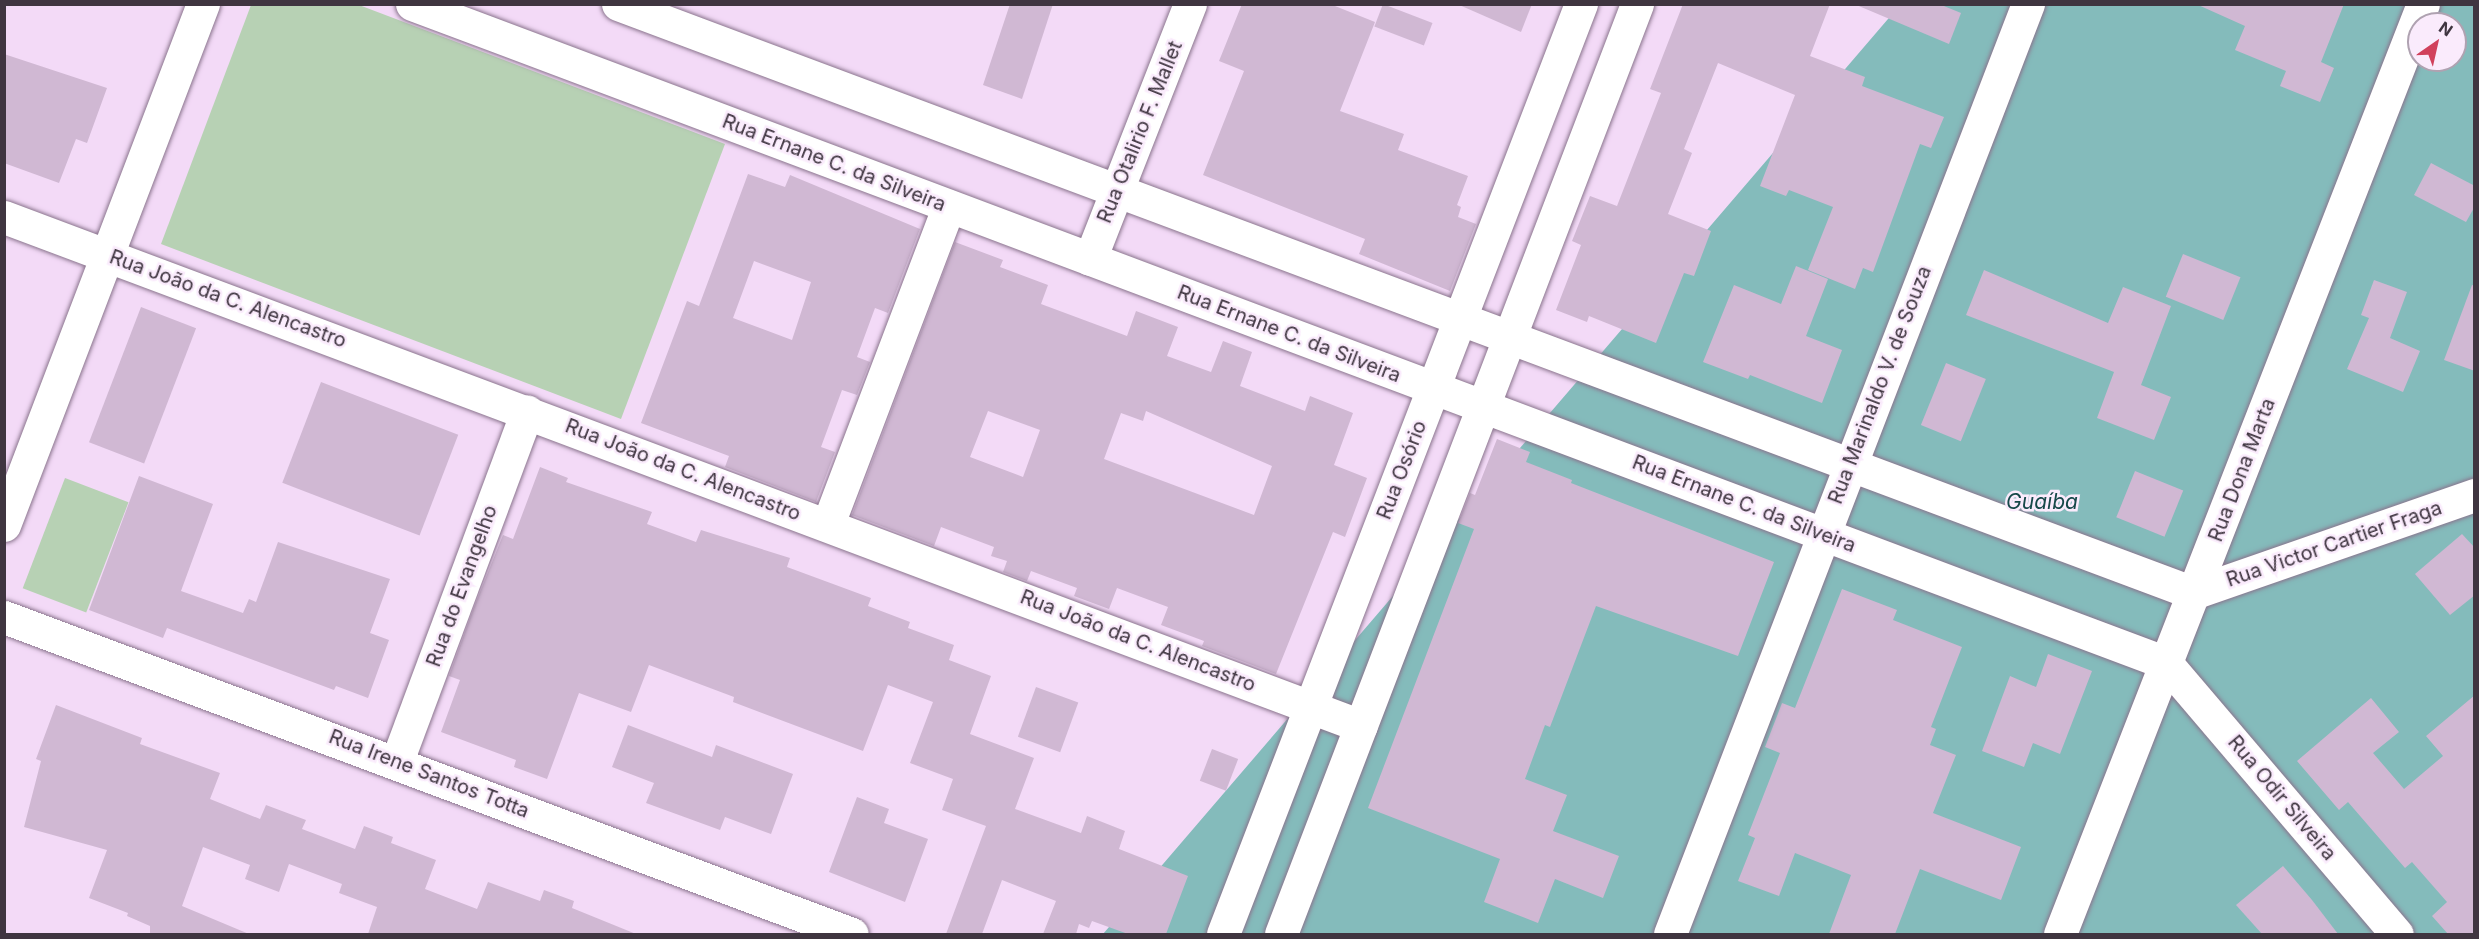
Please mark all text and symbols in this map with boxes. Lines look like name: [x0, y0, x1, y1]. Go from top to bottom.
north arrow: [2407, 12, 2467, 72]
text: N: [2435, 17, 2457, 40]
street label: Rua Otalirio F. Mallet: [1092, 37, 1188, 227]
street label: Rua Ernane C. da Silveira: [719, 109, 949, 217]
street label: Rua João da C. Alencastro: [106, 245, 350, 353]
street label: Rua Marinaldo V. de Souza: [1823, 263, 1937, 507]
street label: Rua Ernane C. da Silveira: [1174, 280, 1404, 388]
street label: Rua Dona Marta: [2204, 395, 2280, 545]
street label: Rua João da C. Alencastro: [562, 414, 804, 526]
street label: Rua Osório: [1372, 417, 1432, 523]
street label: Rua Ernane C. da Silveira: [1629, 450, 1859, 558]
water label: Guaíba: [2006, 489, 2078, 515]
street label: Rua Victor Cartier Fraga: [2223, 496, 2445, 592]
street label: Rua do Evangelho: [422, 502, 502, 670]
street label: Rua João da C. Alencastro: [1017, 585, 1259, 697]
street label: Rua Irene Santos Totta: [325, 725, 533, 823]
street label: Rua Odir Silveira: [2223, 731, 2341, 865]

